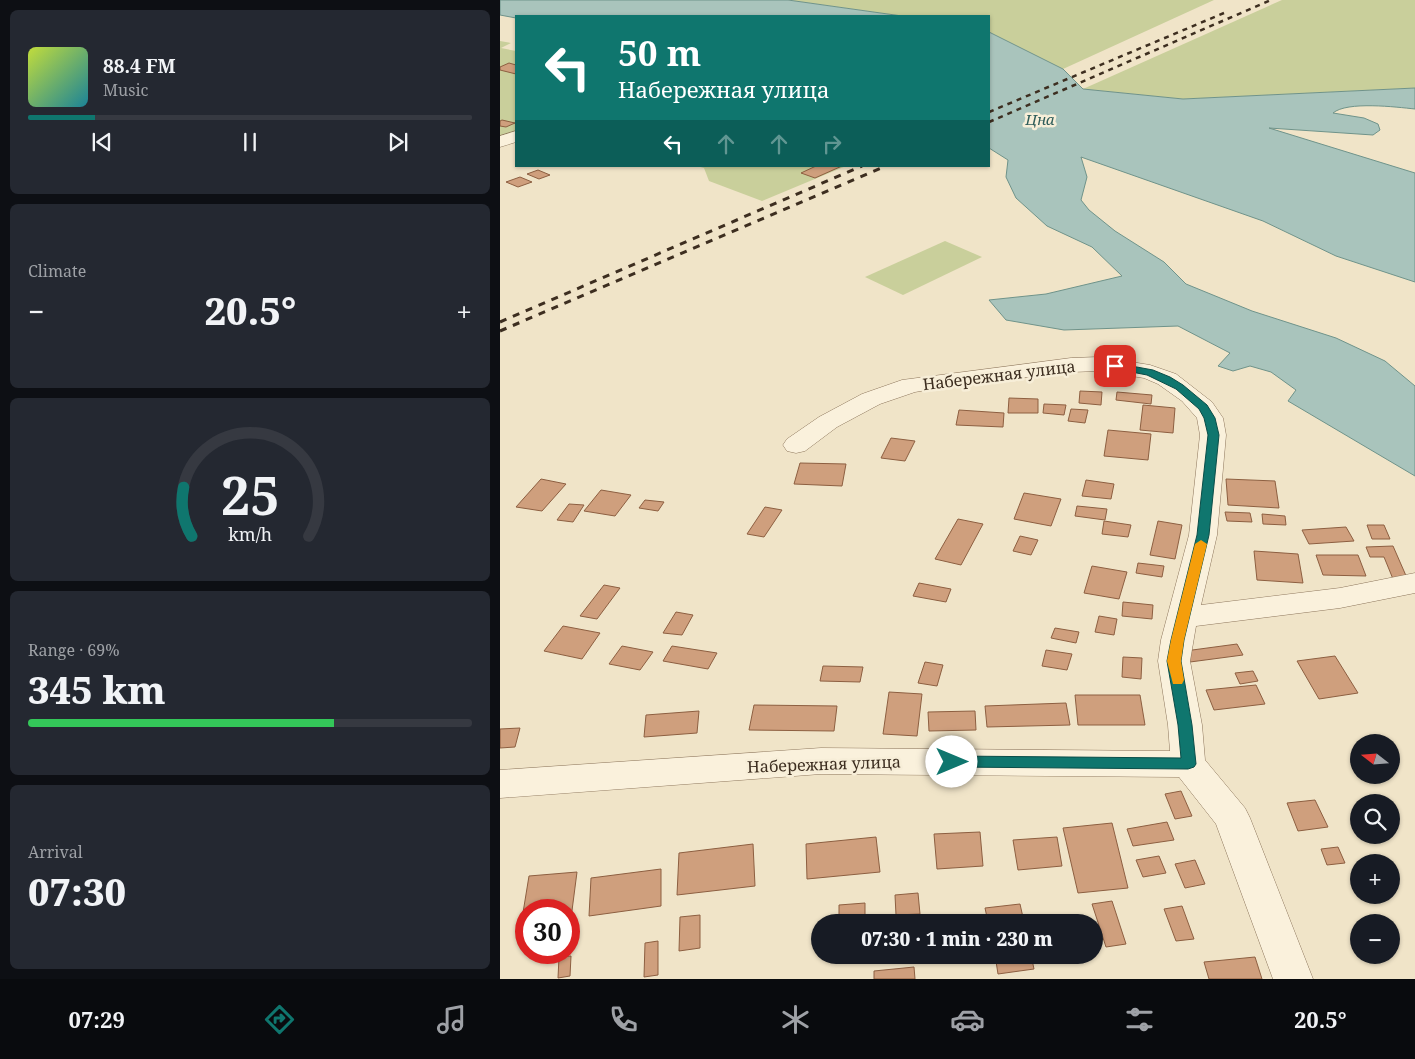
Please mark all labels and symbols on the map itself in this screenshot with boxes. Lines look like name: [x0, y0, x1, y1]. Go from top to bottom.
water label: Цна: [1024, 109, 1055, 129]
pin: [1094, 345, 1136, 387]
street label: Набережная улица: [921, 355, 1077, 395]
north arrow: [1350, 734, 1400, 784]
position arrow: [925, 735, 977, 787]
street label: Набережная улица: [747, 750, 901, 778]
speed limit sign: 30: [515, 899, 580, 964]

